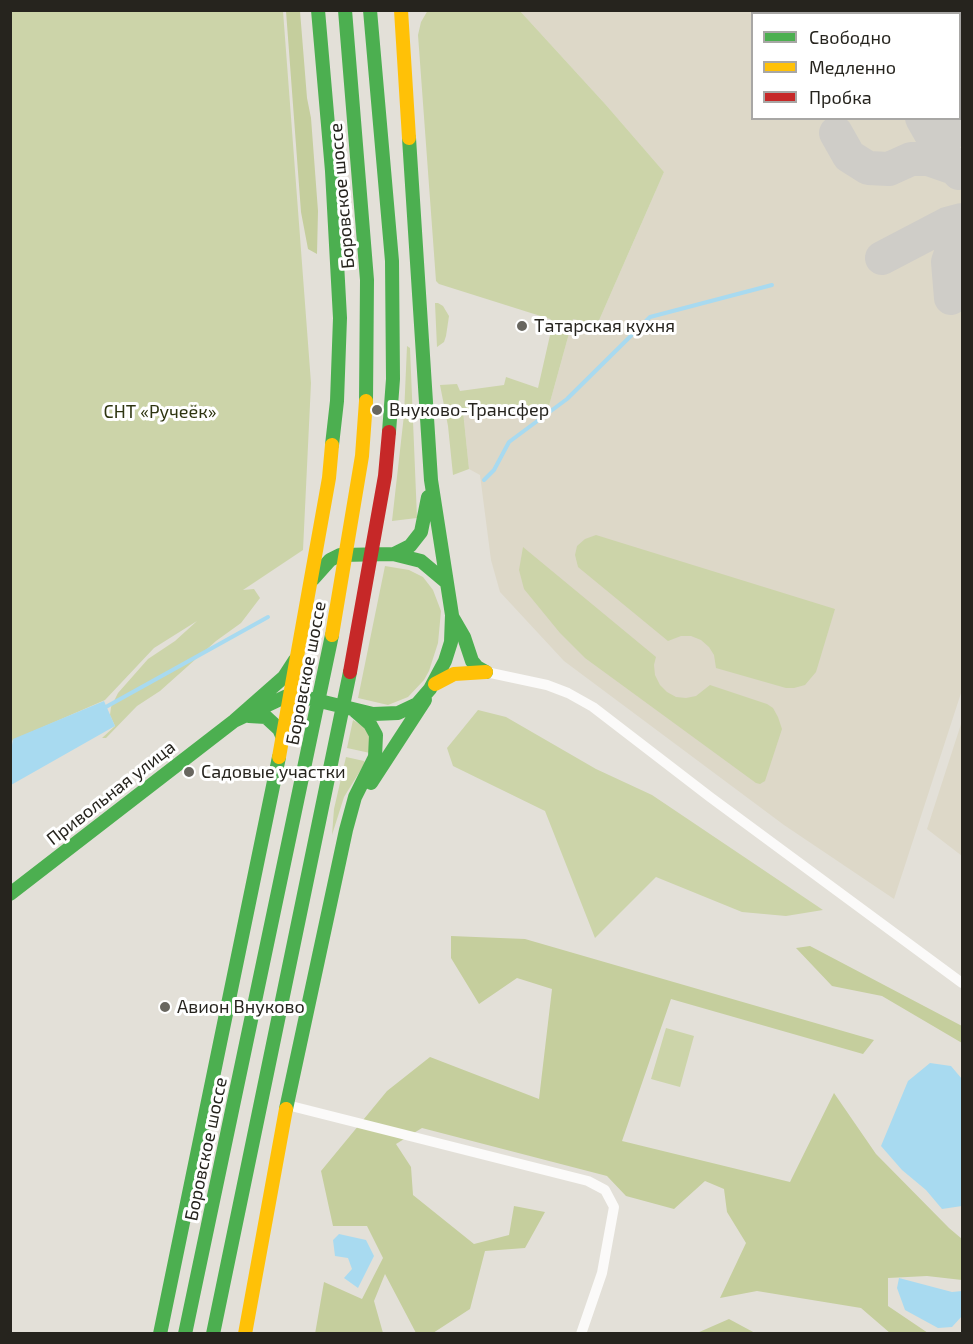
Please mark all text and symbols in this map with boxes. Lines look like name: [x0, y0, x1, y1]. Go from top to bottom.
legend: [751, 12, 961, 120]
text: Свободно: [809, 26, 891, 48]
text: Медленно: [809, 56, 896, 78]
text: Пробка: [809, 86, 872, 108]
street label: Боровское шоссе: [325, 122, 359, 270]
place label: Татарская кухня: [534, 315, 675, 337]
marker: Татарская кухня: [515, 319, 529, 333]
place label: Внуково-Трансфер: [389, 399, 549, 421]
park label: СНТ «Ручеёк»: [103, 401, 217, 423]
marker: Внуково-Трансфер: [370, 403, 384, 417]
street label: Боровское шоссе: [281, 599, 331, 747]
street label: Привольная улица: [42, 736, 180, 850]
place label: Садовые участки: [201, 761, 346, 783]
marker: Садовые участки: [182, 765, 196, 779]
place label: Авион Внуково: [177, 996, 305, 1018]
marker: Авион Внуково: [158, 1000, 172, 1014]
street label: Боровское шоссе: [180, 1075, 232, 1223]

